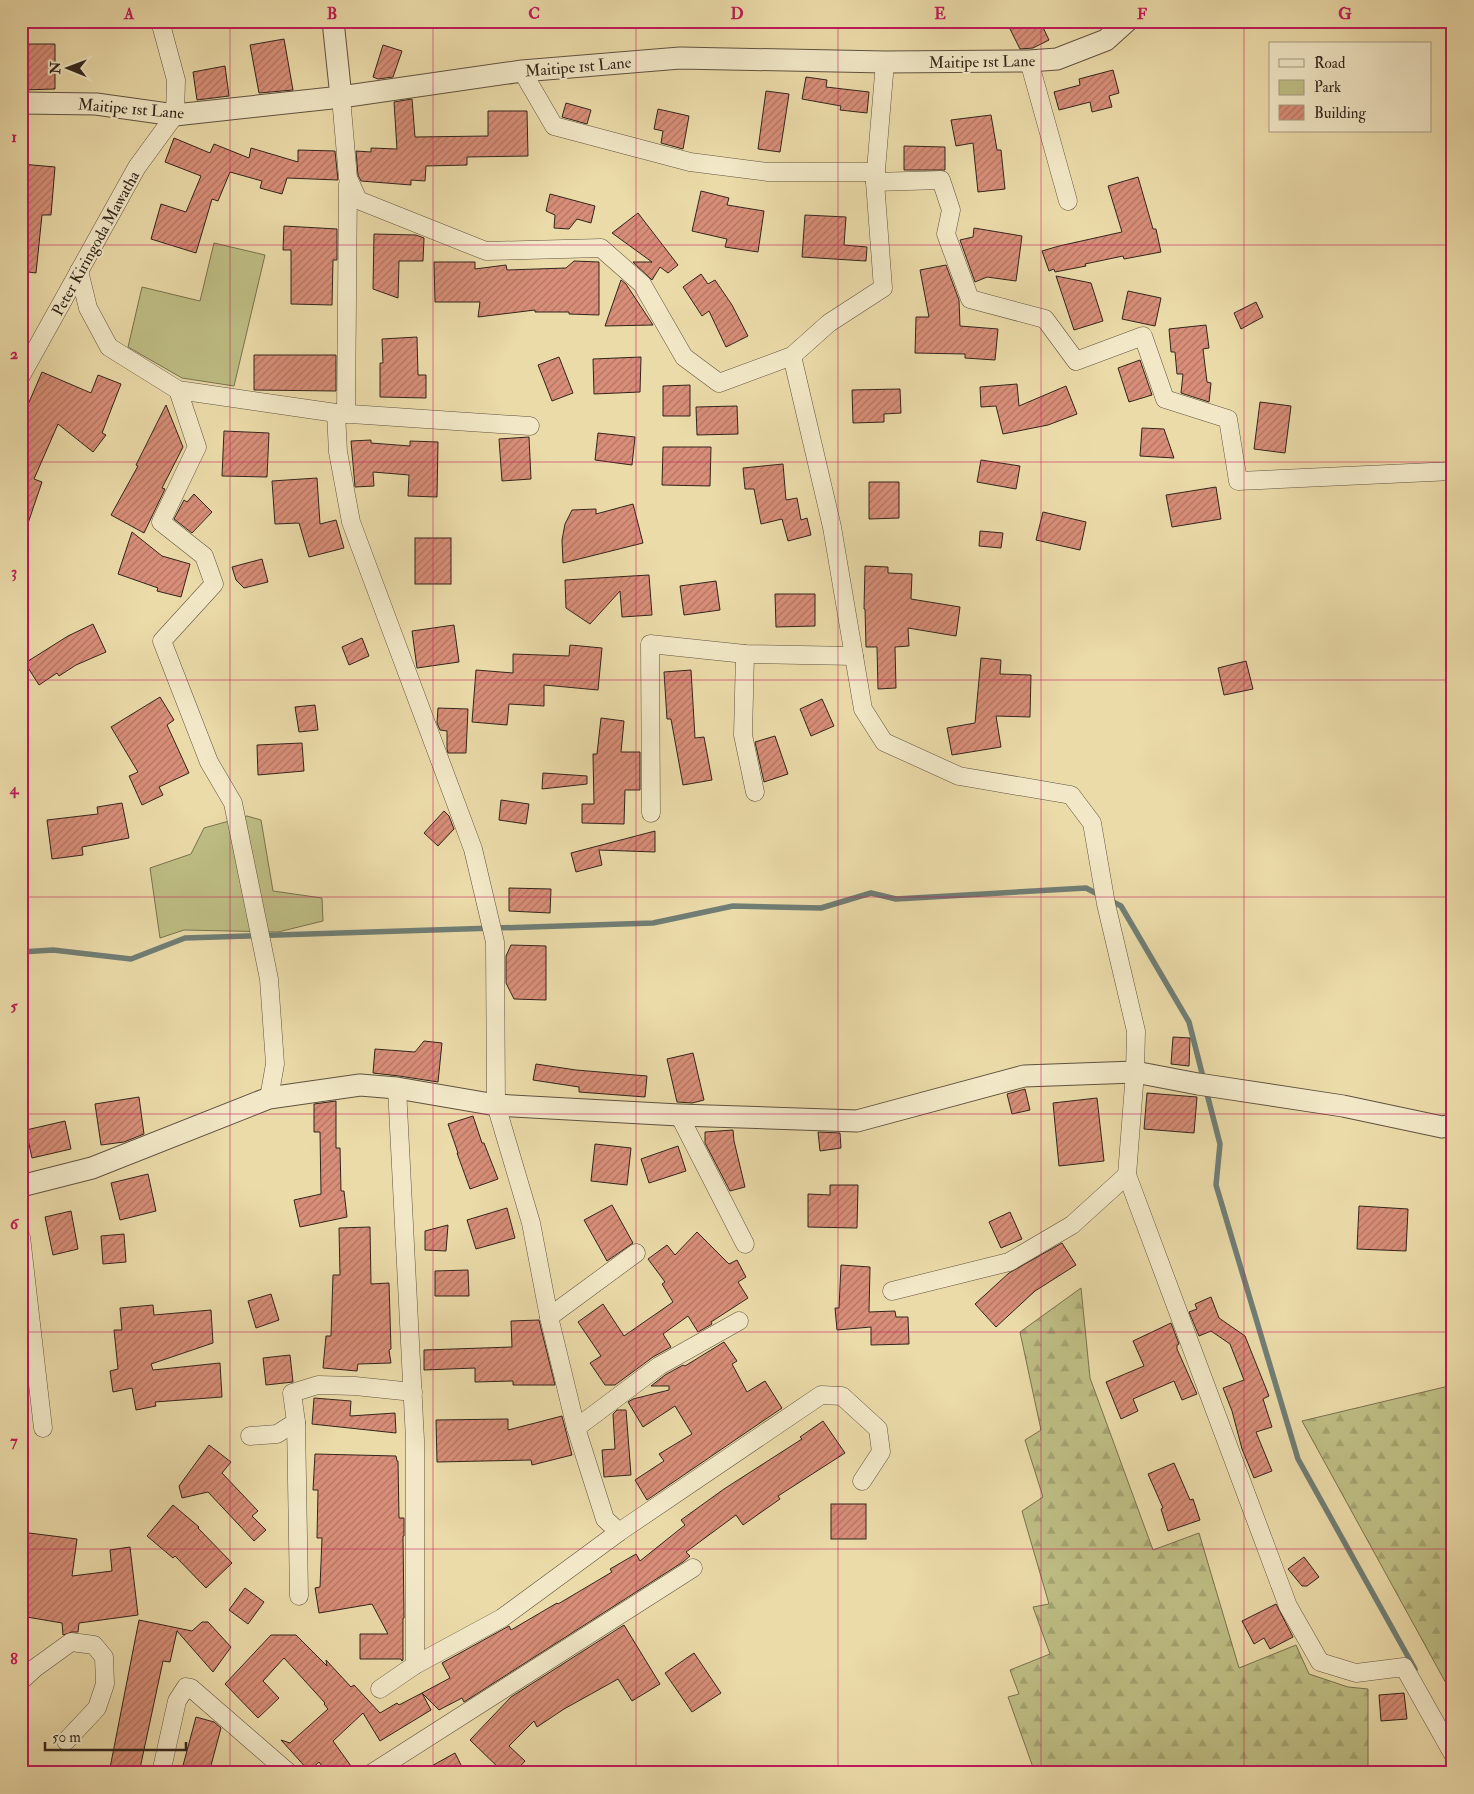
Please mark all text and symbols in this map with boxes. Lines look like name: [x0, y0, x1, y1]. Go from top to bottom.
text: A: [123, 4, 135, 24]
text: B: [327, 4, 337, 24]
text: C: [528, 4, 540, 24]
text: D: [730, 4, 744, 24]
text: E: [934, 4, 946, 24]
text: F: [1137, 4, 1147, 24]
text: G: [1338, 4, 1352, 24]
north arrow: [42, 42, 92, 92]
legend: [1269, 42, 1432, 132]
street label: Maitipe 1st Lane: [929, 51, 1036, 74]
street label: Maitipe 1st Lane: [524, 52, 632, 83]
text: Road: [1314, 54, 1346, 73]
text: N: [47, 61, 64, 75]
text: Park: [1314, 78, 1341, 97]
street label: Maitipe 1st Lane: [77, 94, 185, 125]
text: Building: [1314, 104, 1366, 123]
text: 1: [11, 127, 17, 147]
street label: Peter Kiringoda Mawatha: [48, 167, 144, 319]
text: 2: [10, 344, 18, 364]
text: 3: [11, 562, 17, 582]
text: 4: [9, 779, 20, 799]
text: 5: [10, 996, 18, 1016]
text: 6: [10, 1214, 20, 1234]
text: 7: [10, 1431, 18, 1451]
text: 8: [10, 1649, 18, 1669]
scale bar: [45, 1719, 186, 1751]
text: 50 m: [52, 1728, 81, 1747]

